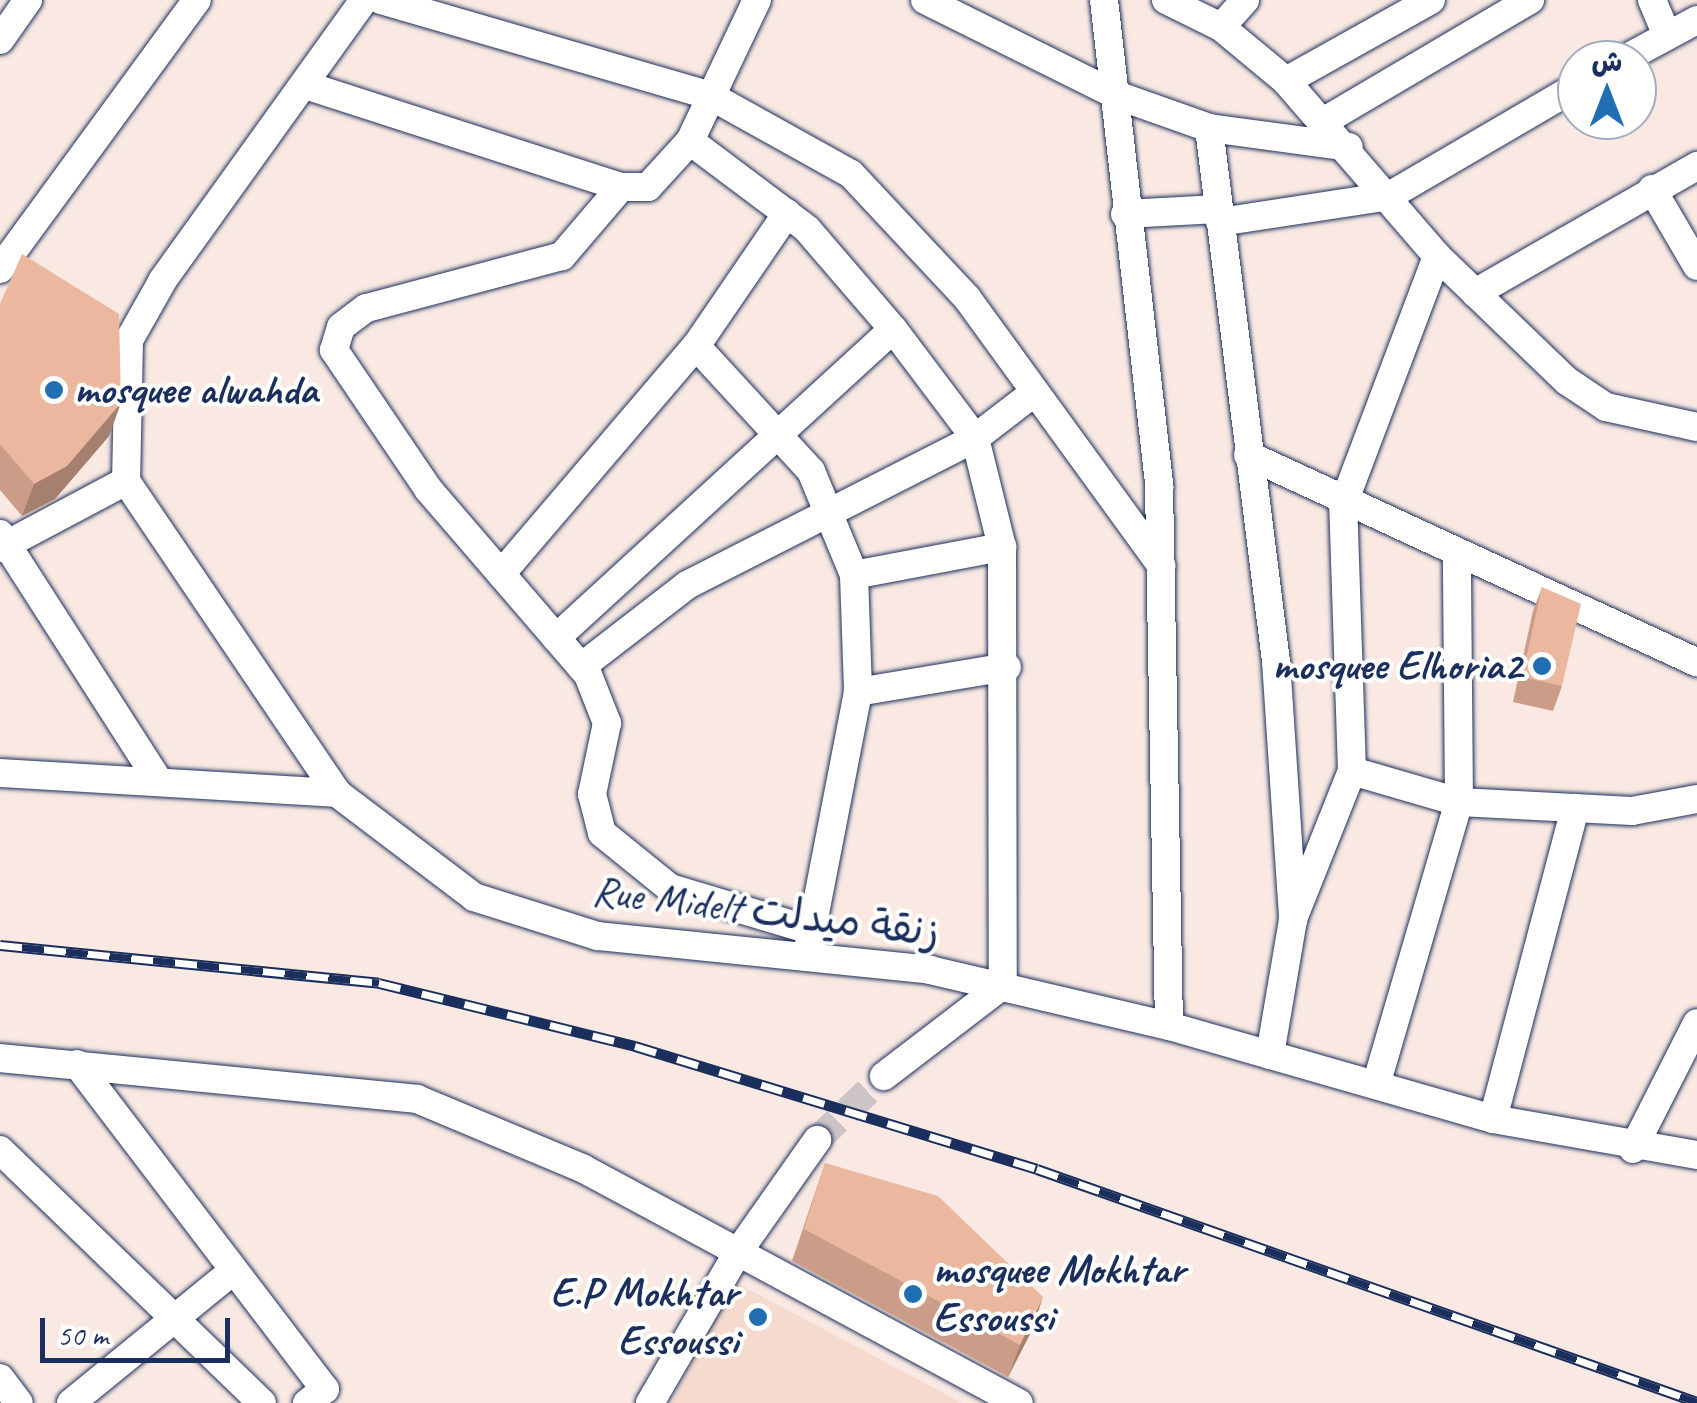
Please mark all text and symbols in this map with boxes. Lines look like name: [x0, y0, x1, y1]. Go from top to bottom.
north arrow: [1557, 40, 1657, 140]
text: ش: [1592, 44, 1622, 79]
place label: mosquee alwahda: [74, 365, 317, 415]
marker: mosquee alwahda: [43, 379, 65, 401]
place label: mosquee Elhoria2: [1273, 641, 1522, 691]
marker: mosquee Elhoria2: [1531, 655, 1553, 677]
street label: Rue Midelt زنقة ميدلت: [590, 866, 942, 958]
place label: mosquee Mokhtar Essoussi: [933, 1245, 1184, 1344]
place label: E.P Mokhtar Essoussi: [550, 1268, 738, 1366]
marker: mosquee Mokhtar Essoussi: [902, 1283, 924, 1305]
scale bar: [45, 1298, 235, 1360]
marker: E.P Mokhtar Essoussi: [747, 1306, 769, 1328]
text: 50 m: [57, 1316, 108, 1354]

